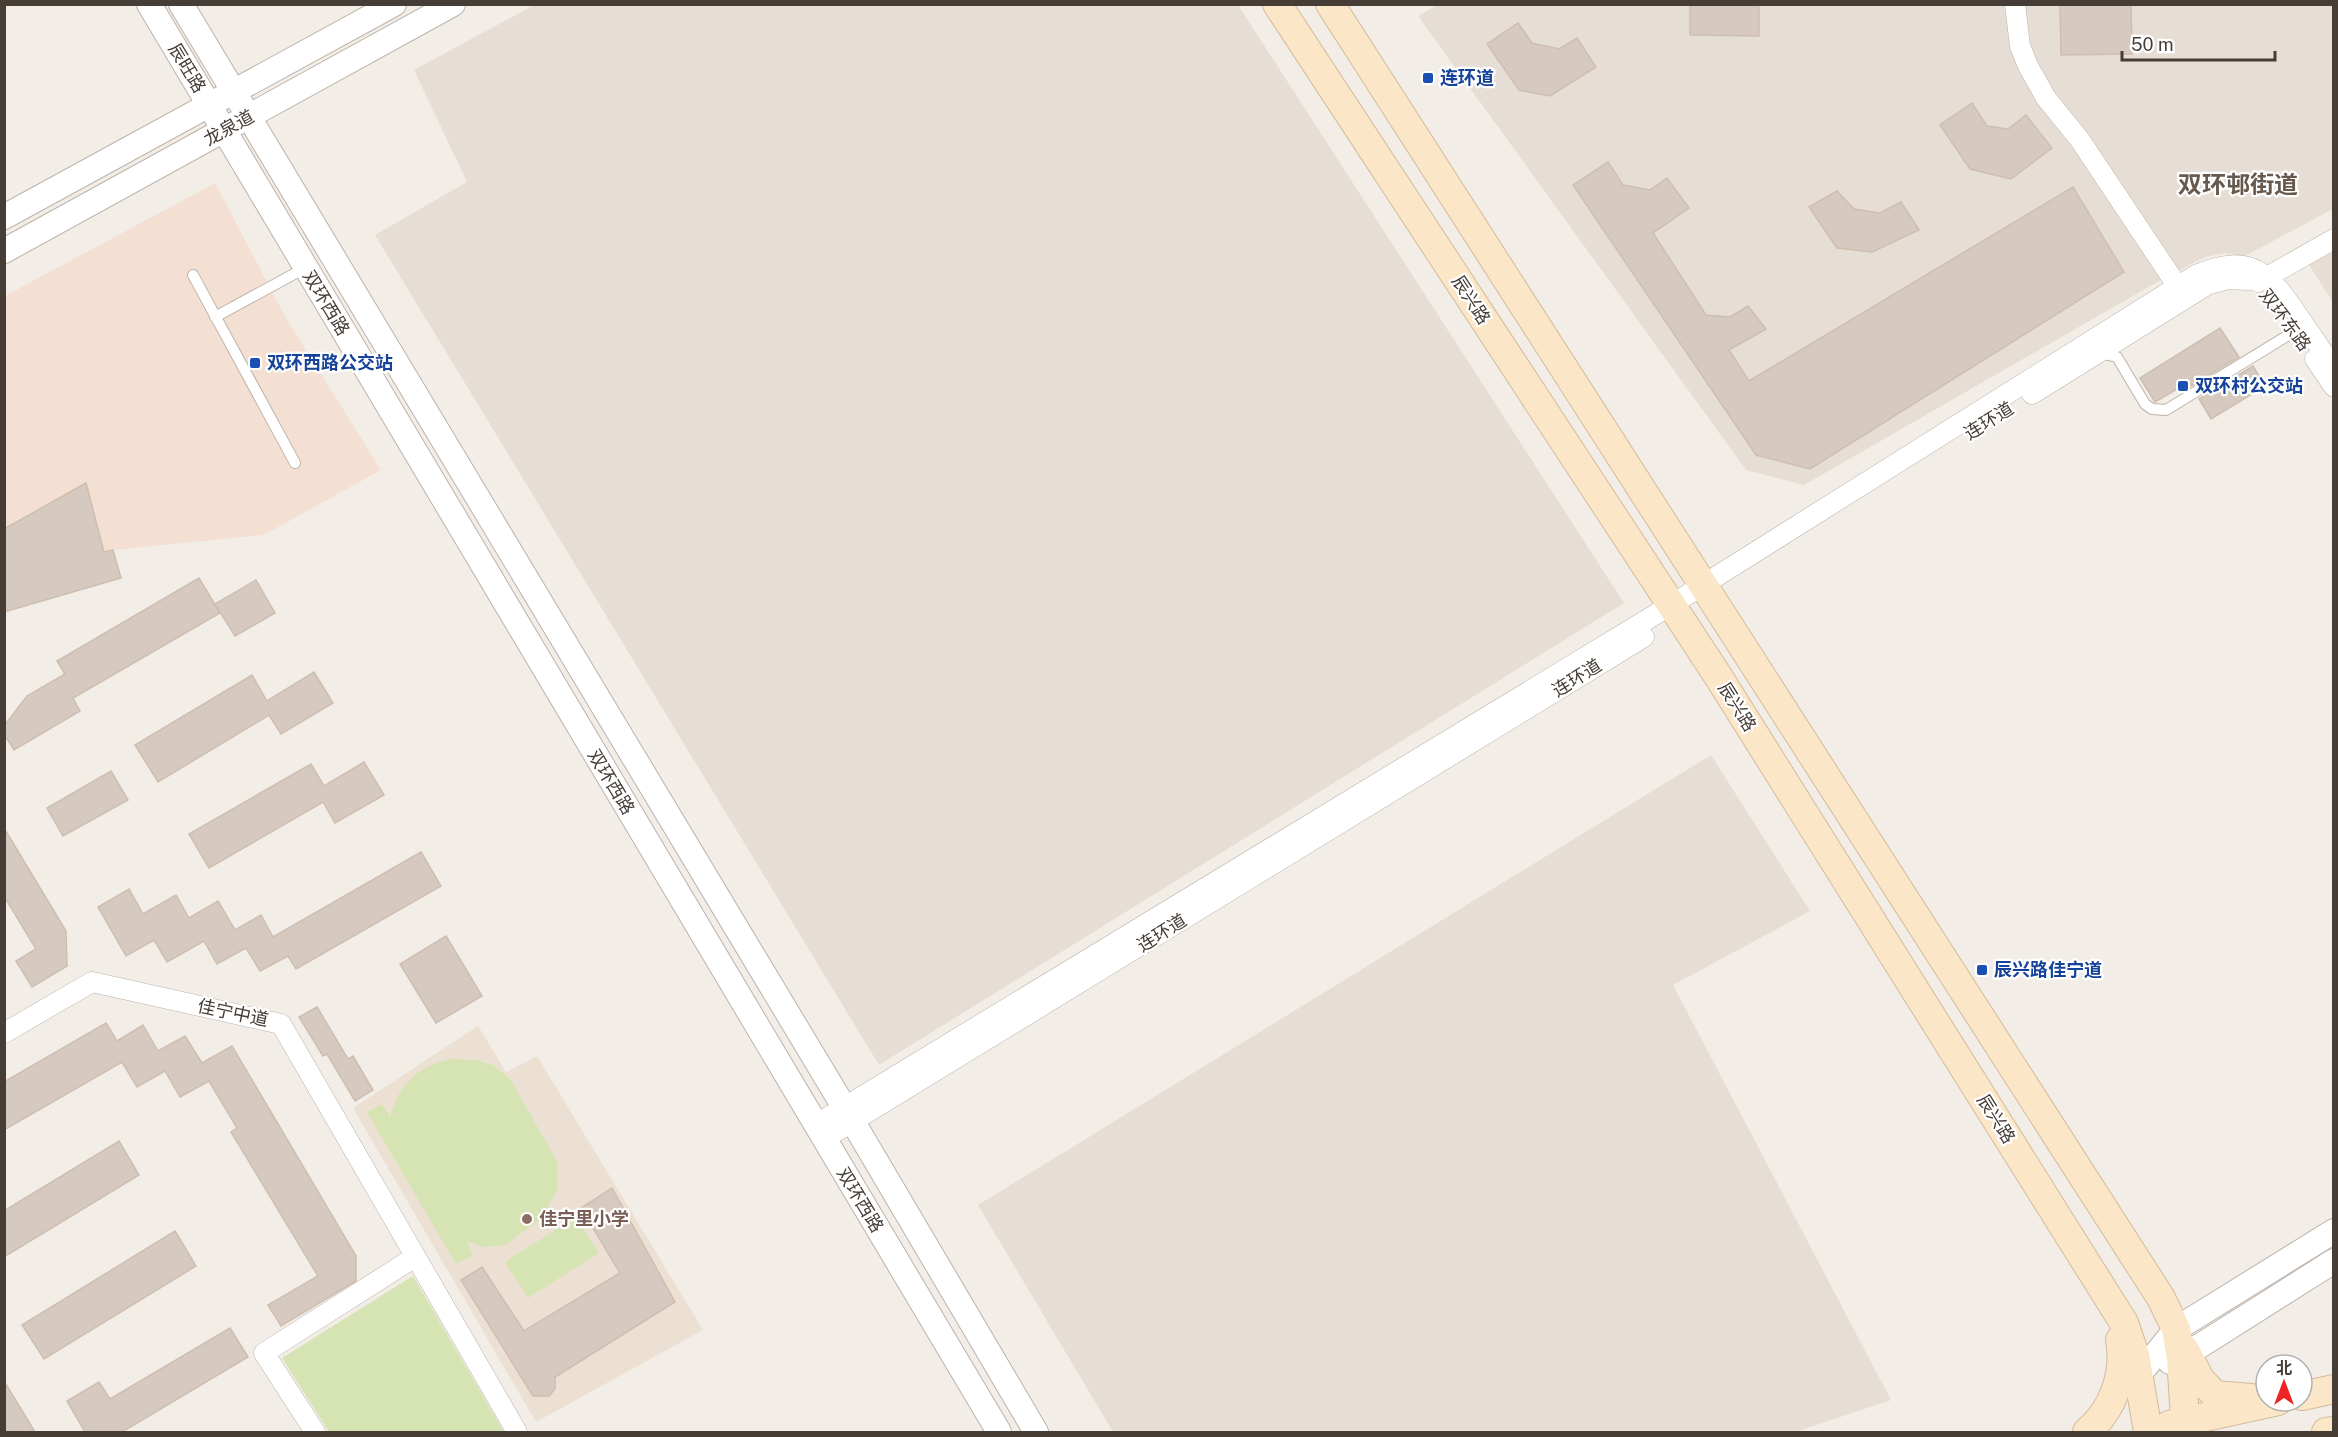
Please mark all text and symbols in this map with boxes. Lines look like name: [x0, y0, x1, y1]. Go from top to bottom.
scale bar: [2122, 24, 2275, 62]
text: 50 m: [2131, 34, 2174, 55]
street label: 辰旺路: [165, 39, 210, 96]
place label: 连环道: [1440, 67, 1494, 88]
marker: 连环道: [1421, 71, 1435, 85]
street label: 龙泉道: [200, 105, 257, 150]
district label: 双环邨街道: [2178, 170, 2298, 198]
street label: 双环西路: [299, 266, 354, 339]
street label: 辰兴路: [1448, 271, 1495, 328]
street label: 双环东路: [2255, 285, 2315, 355]
place label: 双环西路公交站: [267, 352, 393, 373]
marker: 双环西路公交站: [248, 356, 262, 370]
place label: 双环村公交站: [2195, 375, 2303, 396]
marker: 双环村公交站: [2176, 379, 2190, 393]
street label: 连环道: [1960, 397, 2017, 444]
street label: 连环道: [1548, 654, 1605, 701]
street label: 辰兴路: [1714, 678, 1761, 735]
street label: 双环西路: [584, 745, 639, 818]
street label: 连环道: [1133, 909, 1190, 956]
place label: 辰兴路佳宁道: [1994, 959, 2102, 980]
marker: 辰兴路佳宁道: [1975, 963, 1989, 977]
street label: 佳宁中道: [196, 995, 271, 1030]
street label: 辰兴路: [1973, 1090, 2020, 1147]
street label: 双环西路: [833, 1163, 888, 1236]
place label: 佳宁里小学: [539, 1208, 629, 1229]
marker: 佳宁里小学: [520, 1212, 534, 1226]
north arrow: [2254, 1353, 2314, 1413]
text: 北: [2276, 1359, 2292, 1378]

